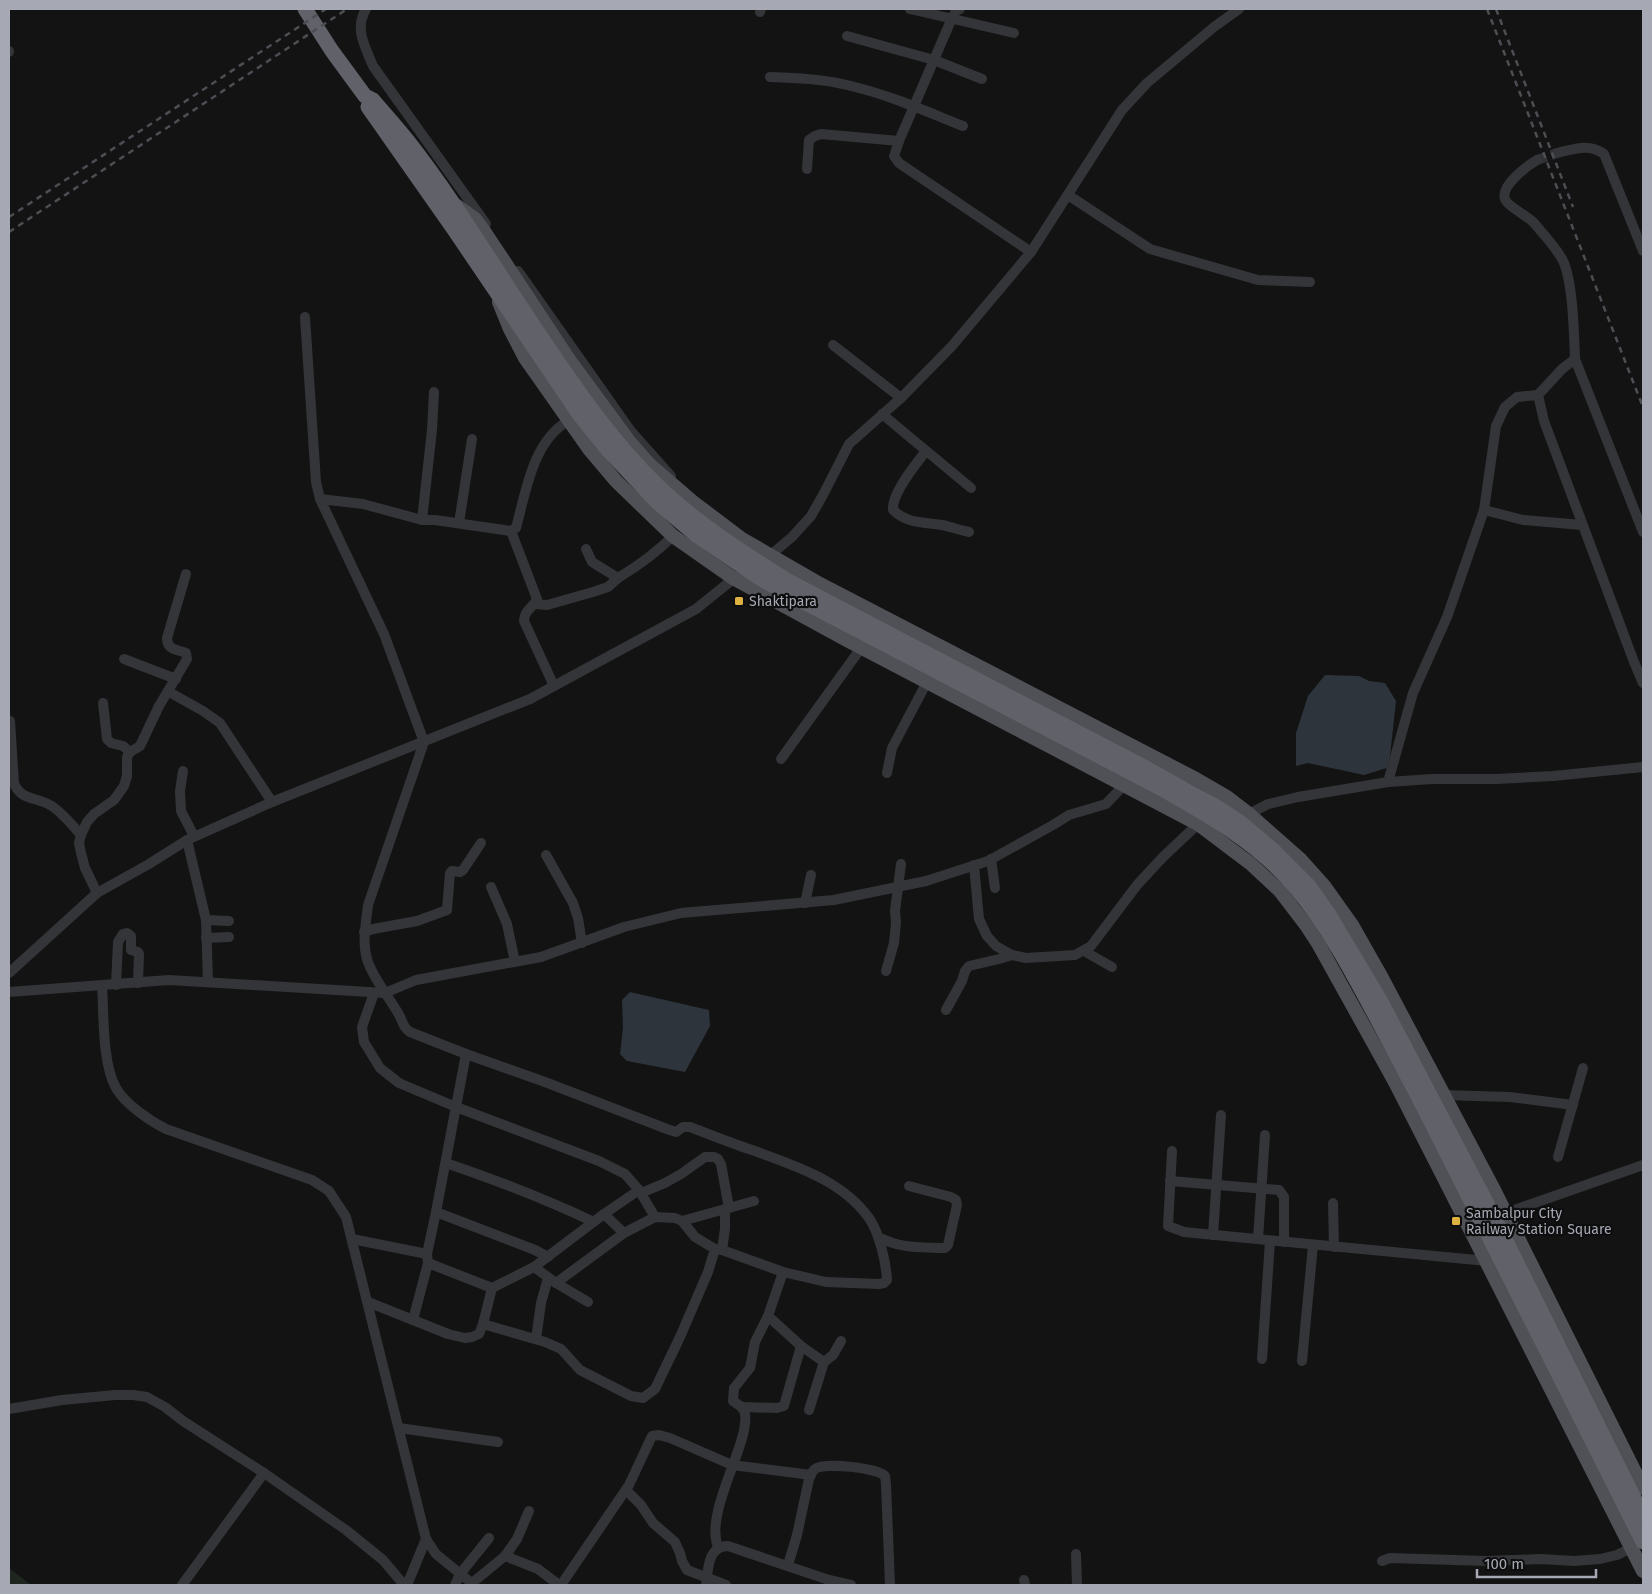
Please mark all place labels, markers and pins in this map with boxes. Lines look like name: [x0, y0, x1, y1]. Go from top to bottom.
place label: Shaktipara: [749, 593, 817, 610]
marker: Shaktipara: [733, 595, 745, 607]
place label: Sambalpur City Railway Station Square: [1466, 1205, 1612, 1238]
marker: Sambalpur City Railway Station Square: [1450, 1215, 1462, 1227]

